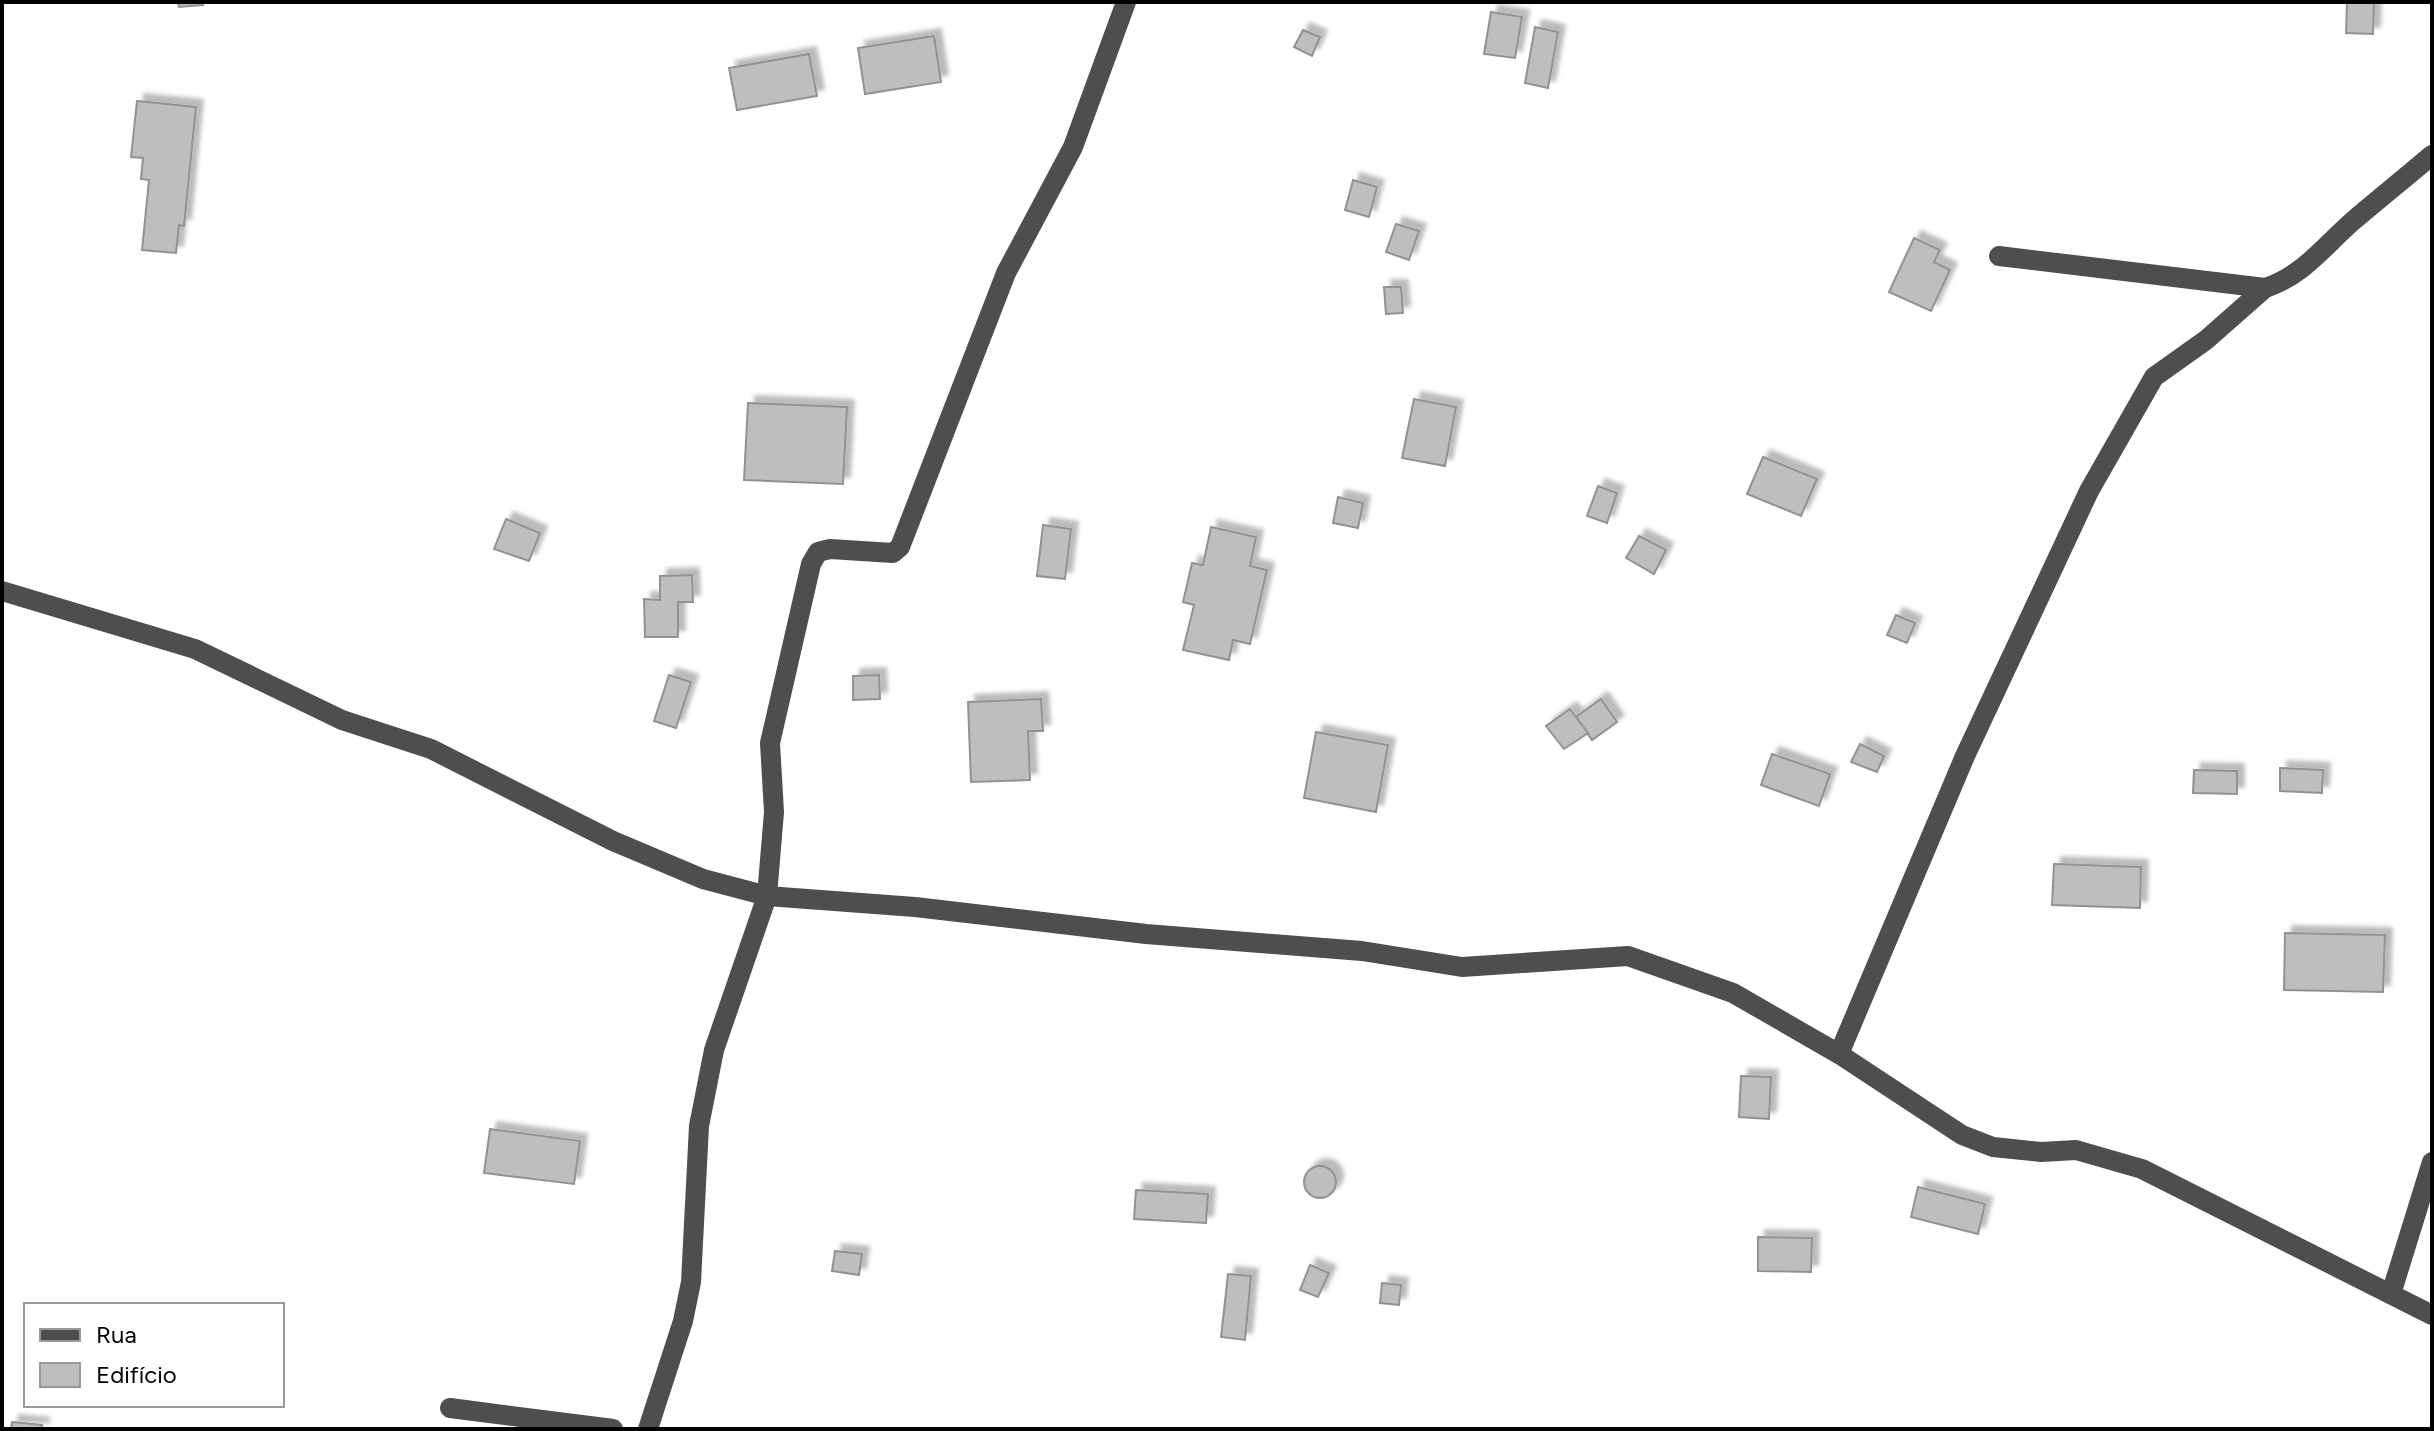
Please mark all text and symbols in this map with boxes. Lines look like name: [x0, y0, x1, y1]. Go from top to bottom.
legend: [24, 1303, 284, 1407]
text: Rua: [96, 1320, 137, 1349]
text: Edifício: [96, 1360, 177, 1389]

